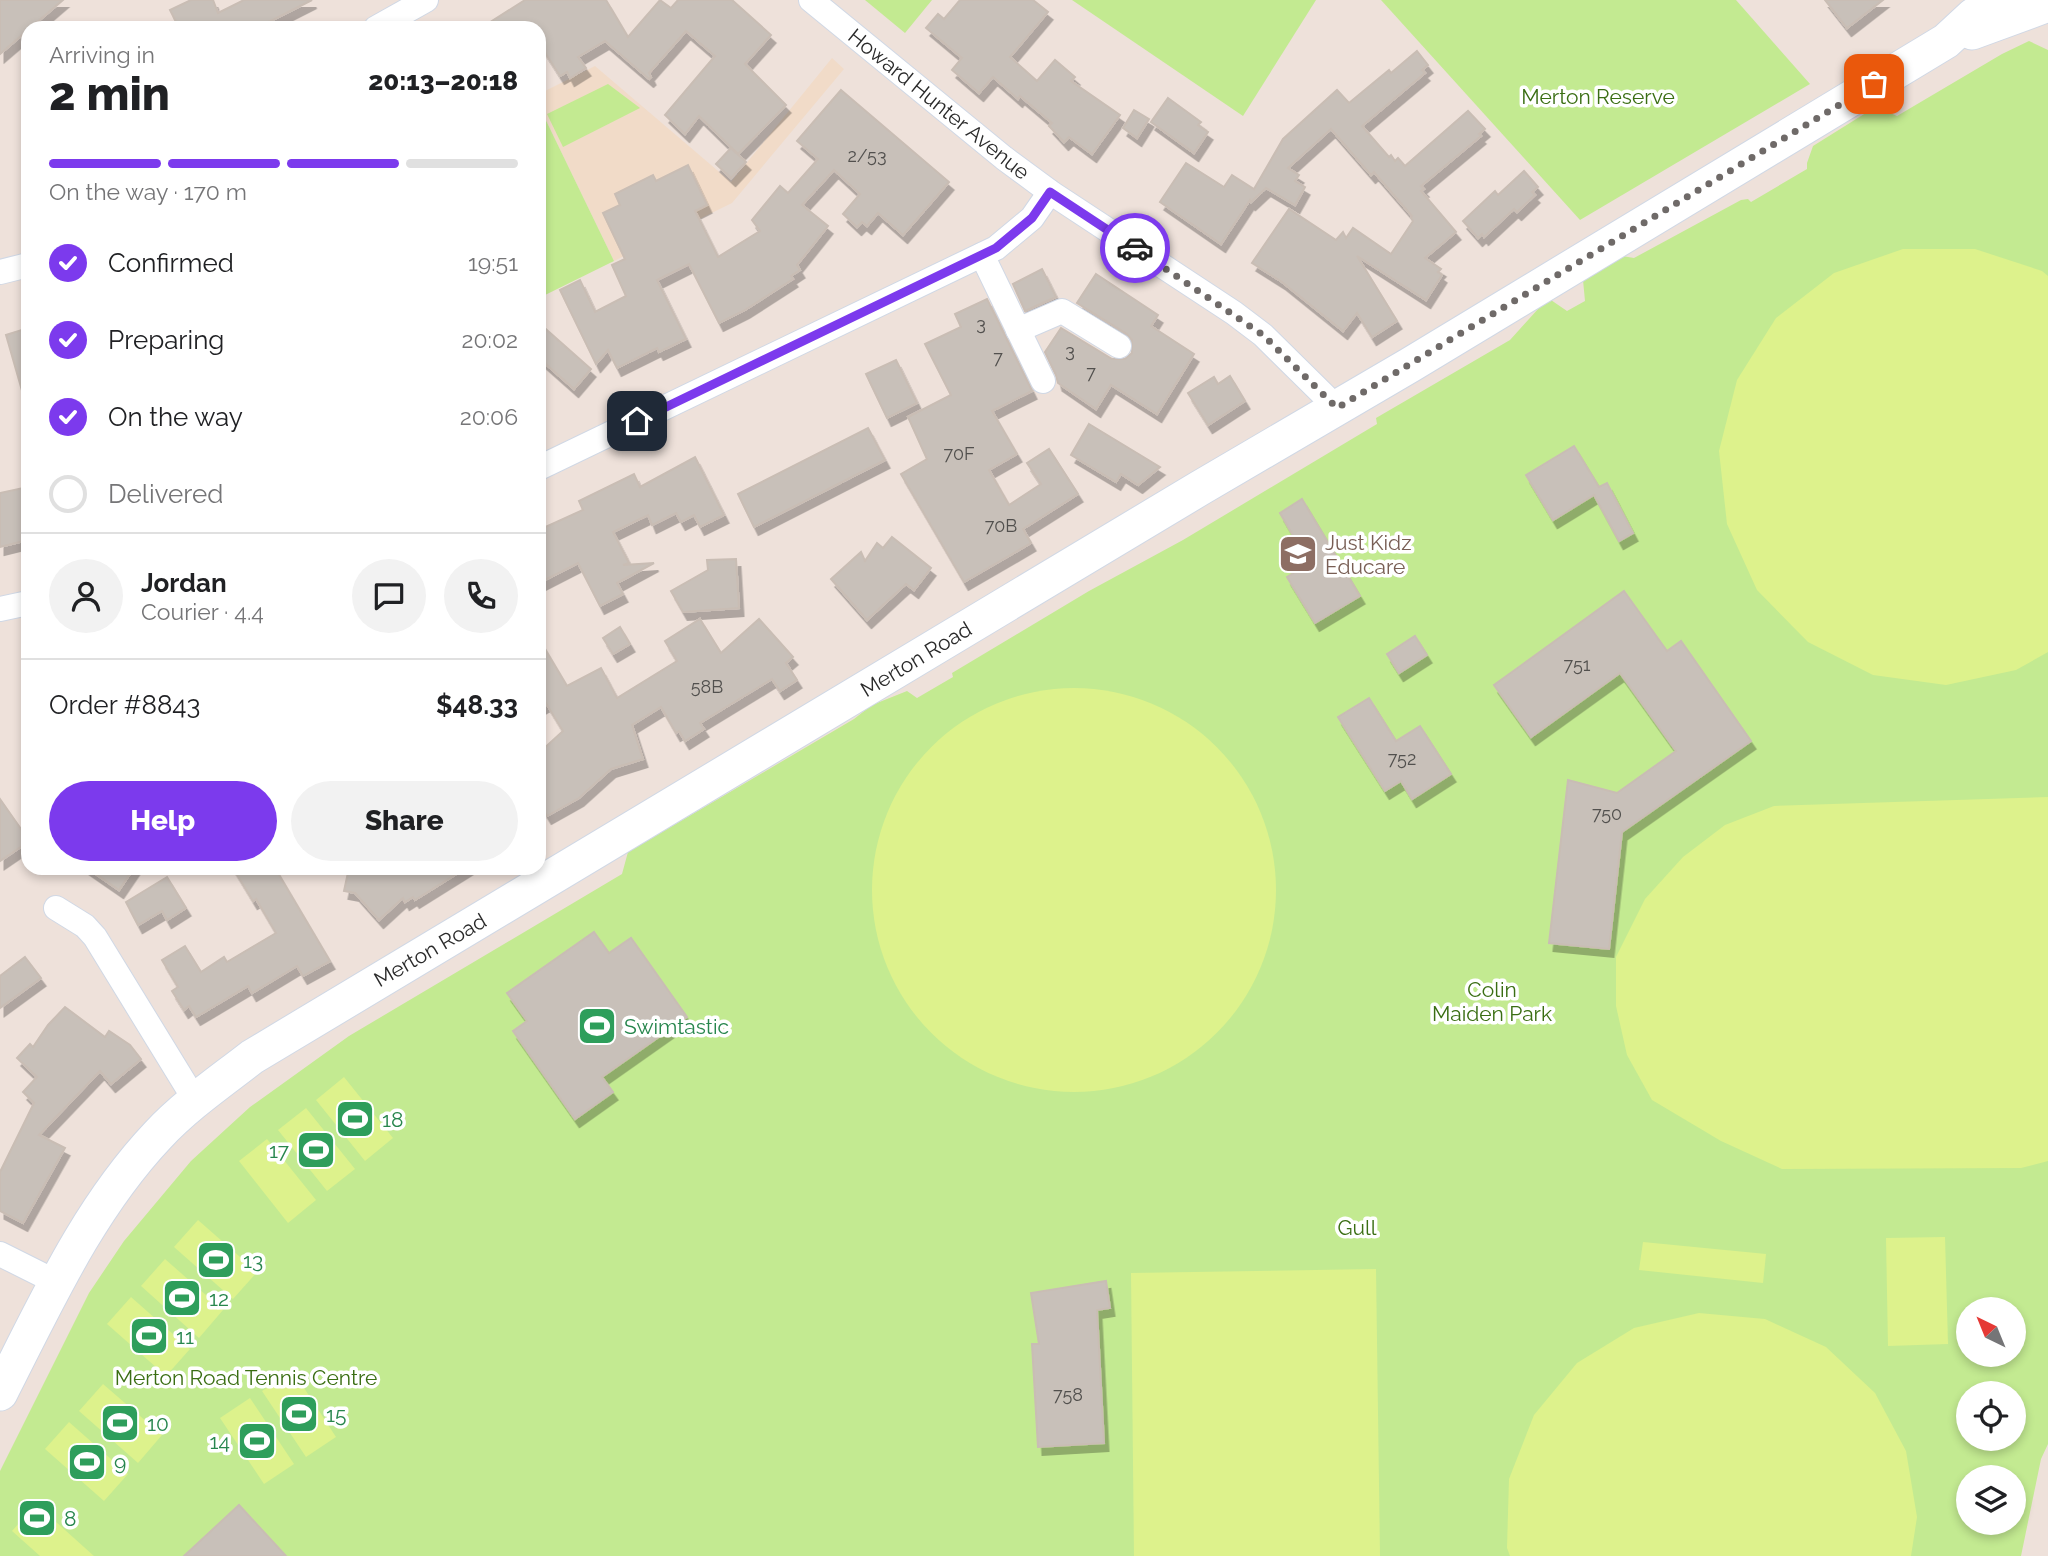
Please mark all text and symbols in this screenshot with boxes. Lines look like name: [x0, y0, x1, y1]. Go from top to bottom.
street label: Howard Hunter Avenue: [843, 23, 1035, 185]
text: Arriving in: [49, 41, 155, 68]
pin: [1844, 54, 1904, 114]
icon: bag: [1855, 65, 1893, 103]
text: 20:13–20:18: [368, 66, 518, 96]
text: 2 min: [49, 67, 170, 121]
park label: Merton Reserve: [1521, 84, 1675, 109]
house number: 2/53: [847, 145, 887, 166]
text: On the way · 170 m: [49, 178, 247, 205]
courier: [1100, 213, 1170, 283]
icon: car: [1116, 229, 1154, 267]
icon: check: [49, 244, 87, 282]
text: Confirmed: [108, 248, 234, 278]
text: 19:51: [468, 249, 518, 276]
house number: 3: [976, 313, 986, 334]
icon: check: [49, 321, 87, 359]
text: Preparing: [108, 325, 224, 355]
text: 20:02: [462, 326, 518, 353]
house number: 3: [1065, 340, 1075, 361]
house number: 7: [993, 347, 1003, 368]
house number: 7: [1086, 362, 1096, 383]
pin: [607, 391, 667, 451]
icon: check: [49, 398, 87, 436]
text: On the way: [108, 402, 243, 432]
icon: home: [618, 402, 656, 440]
text: 20:06: [460, 403, 518, 430]
house number: 70F: [943, 443, 975, 464]
text: Delivered: [108, 479, 223, 509]
house number: 70B: [985, 515, 1017, 536]
place label: Just Kidz Educare: [1325, 530, 1411, 579]
school or university icon: Just Kidz Educare: [1277, 533, 1319, 575]
button: person: [49, 559, 123, 633]
button: chat: [352, 559, 426, 633]
button: phone: [444, 559, 518, 633]
text: Jordan: [141, 568, 227, 598]
text: Courier · 4.4: [141, 598, 264, 625]
street label: Merton Road: [856, 616, 976, 702]
house number: 751: [1564, 654, 1591, 675]
house number: 58B: [691, 676, 723, 697]
text: Order #8843: [49, 690, 200, 720]
text: $48.33: [436, 690, 518, 720]
house number: 752: [1388, 748, 1416, 769]
button: Help: [49, 781, 277, 861]
button: Share: [291, 781, 518, 861]
house number: 750: [1592, 803, 1622, 824]
street label: Merton Road: [370, 908, 490, 992]
park label: Colin Maiden Park: [1432, 977, 1552, 1026]
sports icon: Swimtastic: [576, 1005, 618, 1047]
place label: Swimtastic: [624, 1014, 729, 1039]
sports icon: 18: [334, 1098, 376, 1140]
place label: 18: [382, 1107, 403, 1132]
sports icon: 17: [295, 1129, 337, 1171]
place label: 17: [269, 1138, 290, 1163]
park label: Gull: [1338, 1215, 1377, 1240]
sports icon: 13: [195, 1239, 237, 1281]
place label: 13: [243, 1248, 263, 1273]
sports icon: 12: [161, 1277, 203, 1319]
place label: 12: [209, 1286, 229, 1311]
north arrow: [1956, 1297, 2026, 1367]
map controls: [1956, 1297, 2026, 1535]
sports icon: 11: [128, 1315, 170, 1357]
place label: 11: [176, 1324, 194, 1349]
park label: Merton Road Tennis Centre: [115, 1365, 377, 1390]
button: locate: [1956, 1381, 2026, 1451]
house number: 758: [1053, 1384, 1083, 1405]
sports icon: 15: [278, 1393, 320, 1435]
sports icon: 10: [99, 1402, 141, 1444]
place label: 15: [326, 1402, 346, 1427]
place label: 10: [147, 1411, 169, 1436]
sports icon: 14: [236, 1420, 278, 1462]
place label: 14: [210, 1429, 230, 1454]
sports icon: 9: [66, 1441, 108, 1483]
place label: 9: [114, 1450, 126, 1475]
button: layers: [1956, 1465, 2026, 1535]
sports icon: 8: [16, 1497, 58, 1539]
place label: 8: [64, 1506, 76, 1531]

